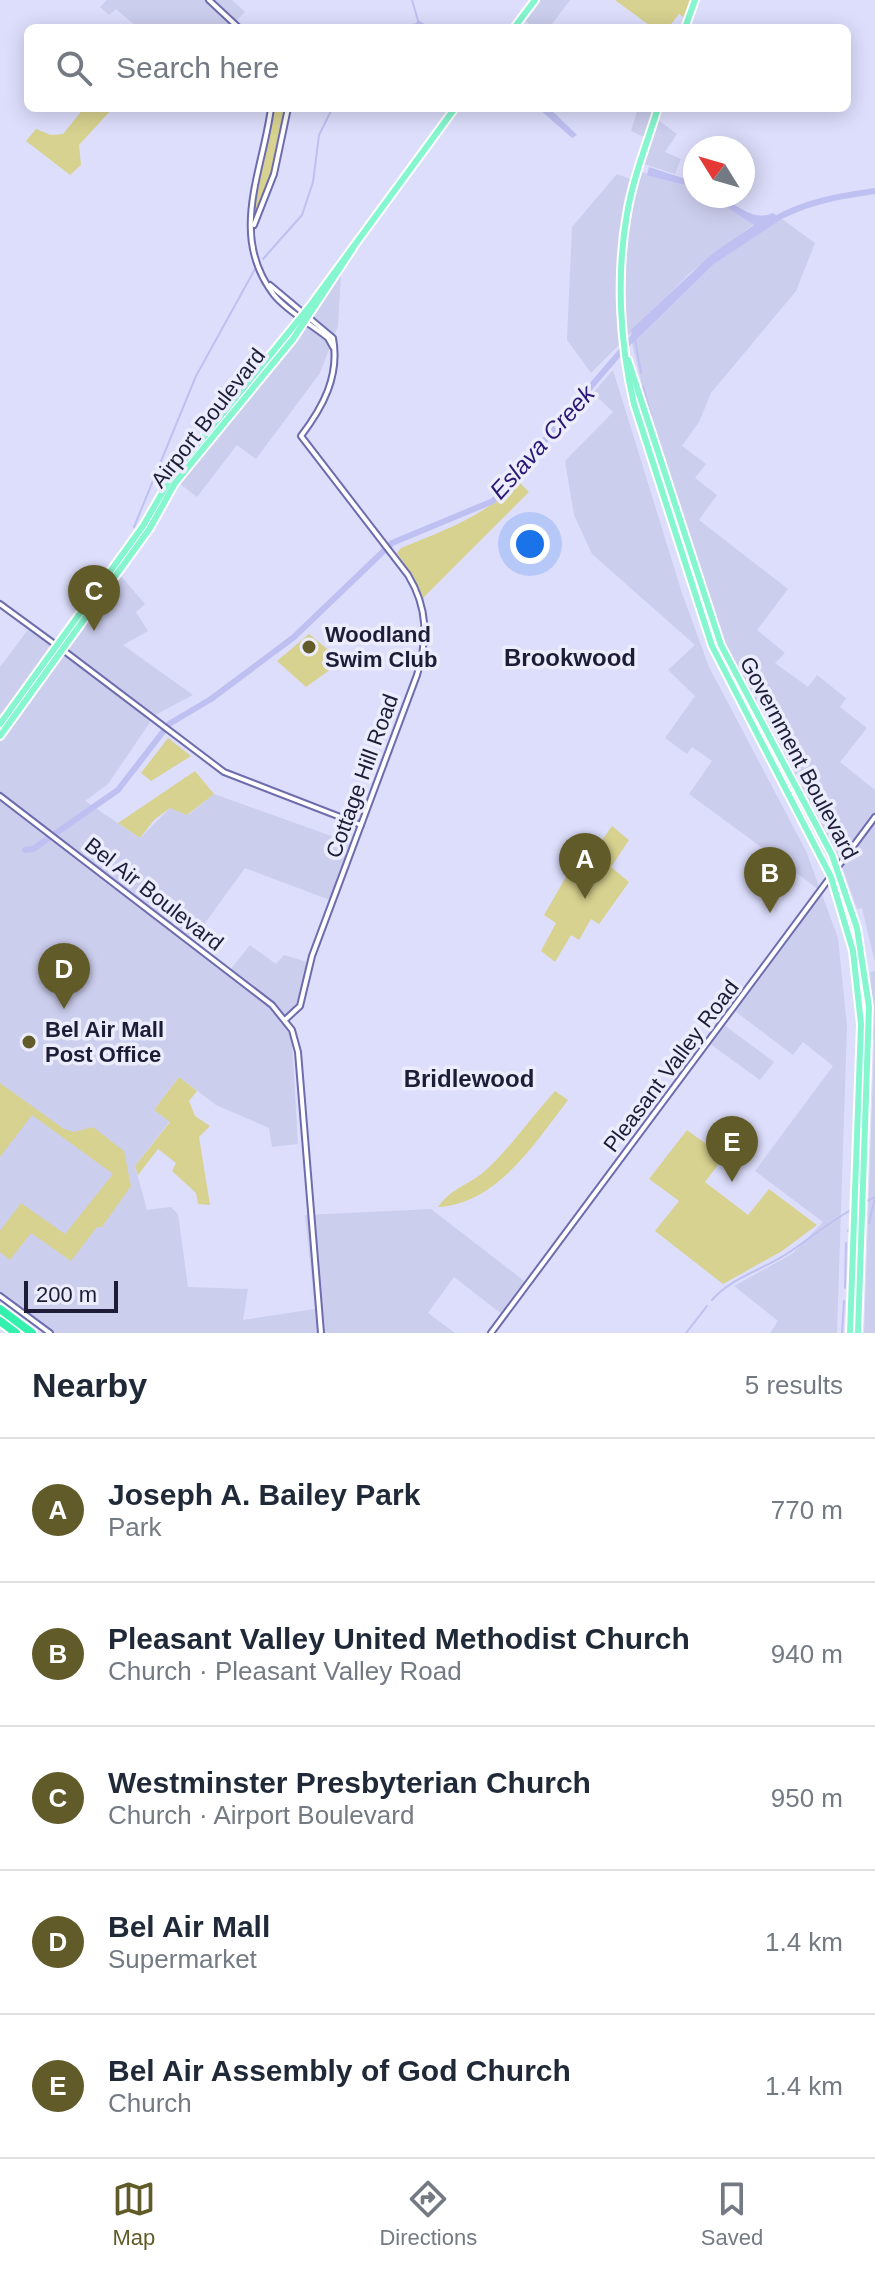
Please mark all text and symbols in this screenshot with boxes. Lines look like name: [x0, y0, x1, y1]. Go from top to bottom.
search box: [24, 24, 851, 112]
icon: search: [52, 46, 96, 90]
text: Search here: [116, 51, 279, 84]
north arrow: [683, 136, 755, 208]
street label: Airport Boulevard: [146, 343, 270, 493]
water label: Eslava Creek: [484, 378, 601, 504]
your location: [510, 524, 550, 564]
pin: C: [68, 565, 120, 631]
place label: Woodland Swim Club: [325, 622, 437, 672]
marker: Woodland Swim Club: [300, 638, 318, 656]
district label: Brookwood: [504, 644, 636, 671]
street label: Government Boulevard: [735, 652, 863, 864]
street label: Cottage Hill Road: [321, 691, 403, 861]
street label: Bel Air Boulevard: [80, 832, 228, 956]
pin: A: [559, 833, 611, 899]
pin: B: [744, 847, 796, 913]
pin: D: [38, 943, 90, 1009]
street label: Pleasant Valley Road: [598, 975, 744, 1157]
place label: Bel Air Mall Post Office: [45, 1017, 164, 1067]
marker: Bel Air Mall Post Office: [20, 1033, 38, 1051]
district label: Bridlewood: [404, 1065, 534, 1092]
pin: E: [706, 1116, 758, 1182]
scale bar: [24, 1277, 118, 1313]
text: 200 m: [36, 1282, 97, 1307]
text: Nearby: [32, 1366, 147, 1404]
text: 5 results: [745, 1370, 843, 1400]
text: Joseph A. Bailey Park: [108, 1478, 420, 1511]
text: A: [49, 1495, 67, 1525]
text: 770 m: [771, 1495, 843, 1525]
text: Park: [108, 1512, 161, 1542]
text: Pleasant Valley United Methodist Church: [108, 1622, 690, 1655]
text: B: [49, 1639, 67, 1669]
text: 940 m: [771, 1639, 843, 1669]
text: Church · Pleasant Valley Road: [108, 1656, 462, 1686]
text: Westminster Presbyterian Church: [108, 1766, 591, 1799]
text: C: [49, 1783, 67, 1813]
text: 950 m: [771, 1783, 843, 1813]
text: Church · Airport Boulevard: [108, 1800, 414, 1830]
text: Bel Air Mall: [108, 1910, 270, 1943]
text: D: [49, 1927, 67, 1957]
text: 1.4 km: [765, 1927, 843, 1957]
text: Supermarket: [108, 1944, 257, 1974]
text: Bel Air Assembly of God Church: [108, 2054, 571, 2087]
text: E: [49, 2071, 67, 2101]
text: 1.4 km: [765, 2071, 843, 2101]
text: Church: [108, 2088, 192, 2118]
tab: Map: [112, 2177, 156, 2251]
tab: Directions: [379, 2177, 477, 2251]
tab: Saved: [701, 2177, 763, 2251]

